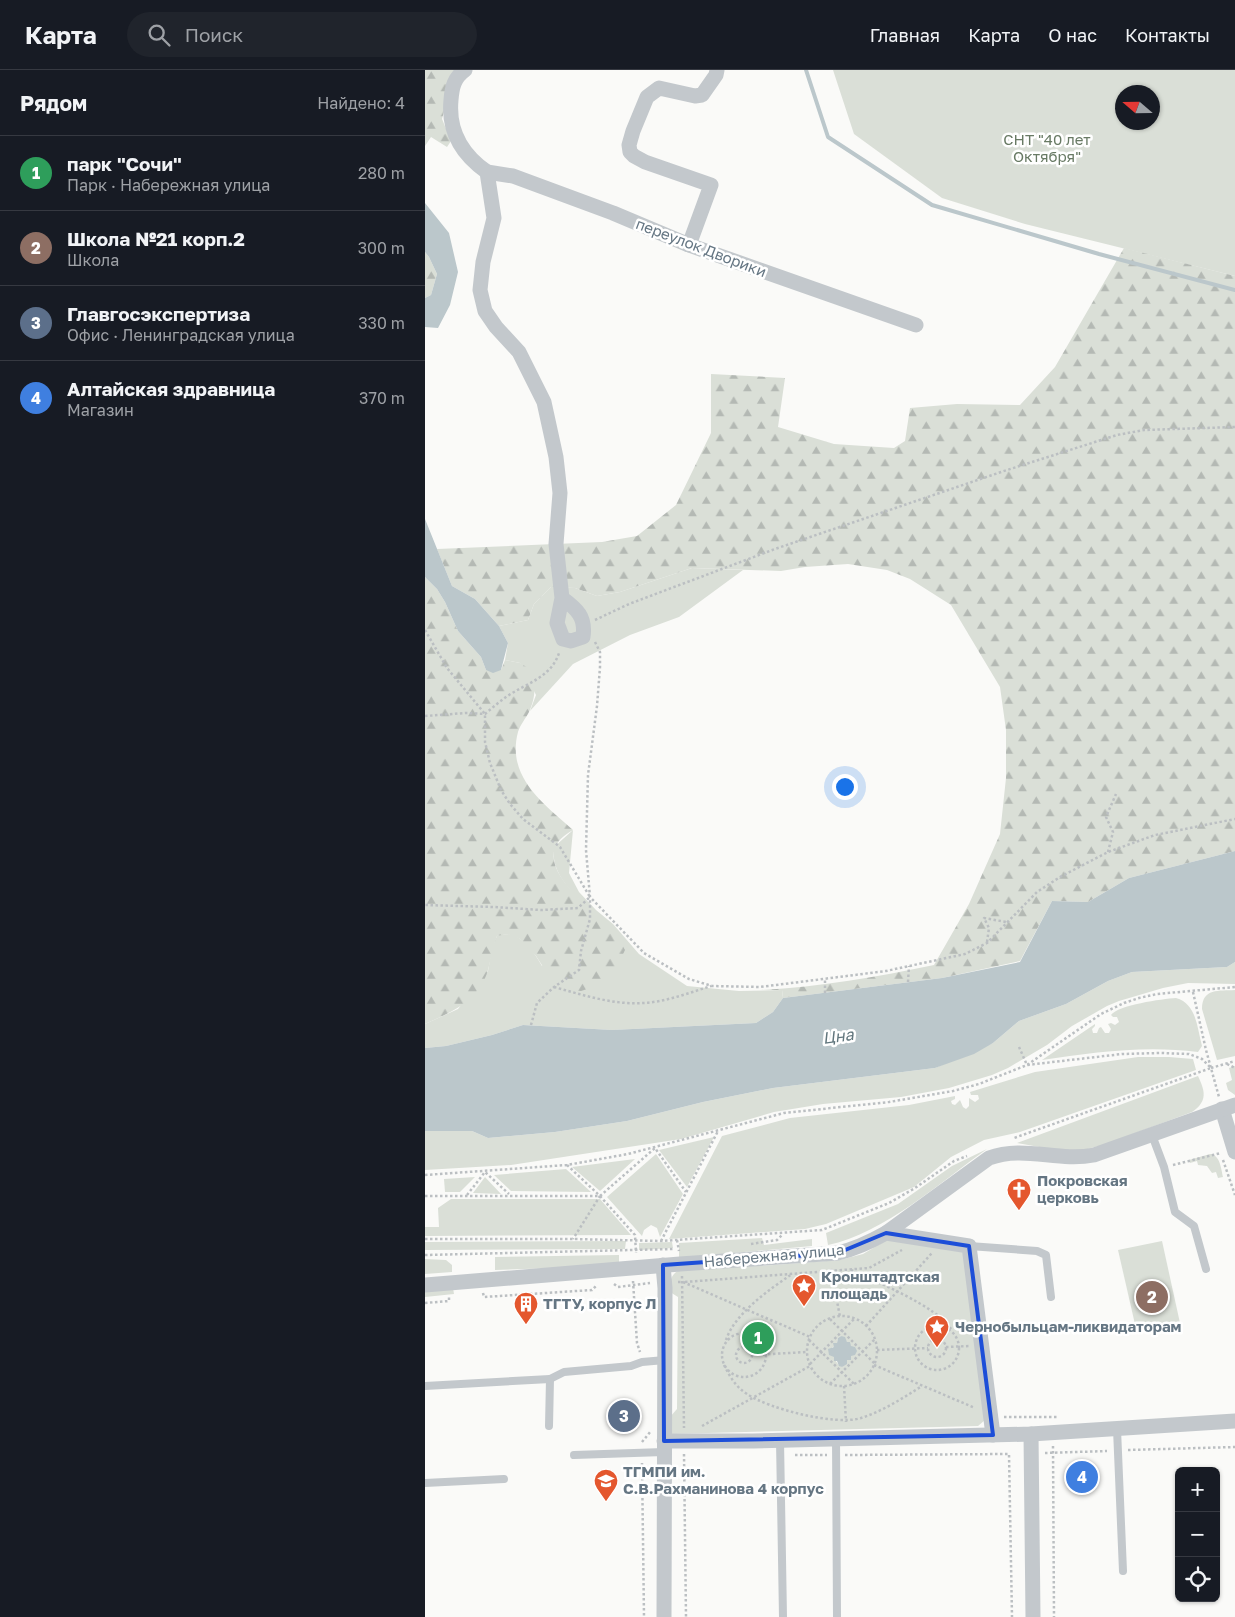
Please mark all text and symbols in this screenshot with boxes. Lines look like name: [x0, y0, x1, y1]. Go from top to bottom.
search box: [127, 12, 477, 57]
text: Карта: [25, 20, 97, 49]
icon: search: [145, 21, 173, 49]
text: Поиск: [185, 23, 243, 46]
text: Главная: [870, 24, 940, 46]
text: Карта: [968, 24, 1020, 46]
text: О нас: [1048, 24, 1097, 46]
text: Контакты: [1125, 24, 1210, 46]
north arrow: [1115, 85, 1160, 130]
text: Рядом: [20, 90, 87, 116]
text: Найдено: 4: [317, 93, 405, 113]
park label: СНТ "40 лет Октября": [1003, 130, 1091, 165]
text: парк "Сочи": [67, 152, 182, 175]
text: 1: [32, 163, 40, 183]
text: 280 m: [358, 163, 405, 183]
text: Парк · Набережная улица: [67, 175, 270, 195]
street label: переулок Дворики: [634, 214, 769, 280]
text: Школа №21 корп.2: [67, 227, 245, 250]
text: 2: [31, 238, 41, 258]
text: 300 m: [358, 238, 405, 258]
text: Школа: [67, 250, 119, 270]
text: Главгосэкспертиза: [67, 302, 250, 325]
text: 3: [31, 313, 41, 333]
text: 330 m: [358, 313, 405, 333]
text: Офис · Ленинградская улица: [67, 325, 295, 345]
text: Алтайская здравница: [67, 377, 275, 400]
text: 4: [31, 388, 41, 408]
text: 370 m: [359, 388, 405, 408]
text: Магазин: [67, 400, 134, 420]
your location: [832, 774, 858, 800]
water label: Цна: [821, 1024, 856, 1048]
place label: Покровская церковь: [1037, 1171, 1128, 1206]
church icon: Покровская церковь: [1006, 1177, 1032, 1211]
street label: Набережная улица: [703, 1240, 845, 1270]
place label: Кронштадтская площадь: [821, 1267, 940, 1302]
place icon: Кронштадтская площадь: [791, 1273, 817, 1307]
pin: 2: [1136, 1278, 1168, 1316]
building icon: ТГТУ, корпус Л: [513, 1291, 539, 1325]
place label: ТГТУ, корпус Л: [543, 1294, 656, 1312]
place icon: Чернобыльцам-ликвидаторам: [924, 1314, 950, 1348]
place label: Чернобыльцам-ликвидаторам: [955, 1317, 1182, 1335]
pin: 1: [742, 1319, 774, 1357]
pin: 3: [608, 1397, 640, 1435]
pin: 4: [1066, 1458, 1098, 1496]
place label: ТГМПИ им. С.В.Рахманинова 4 корпус: [623, 1462, 824, 1497]
map controls: [1175, 1467, 1220, 1602]
button: +: [1175, 1467, 1220, 1512]
school or university icon: ТГМПИ им. С.В.Рахманинова 4 корпус: [593, 1468, 619, 1502]
button: −: [1175, 1512, 1220, 1557]
button: locate: [1175, 1557, 1220, 1602]

